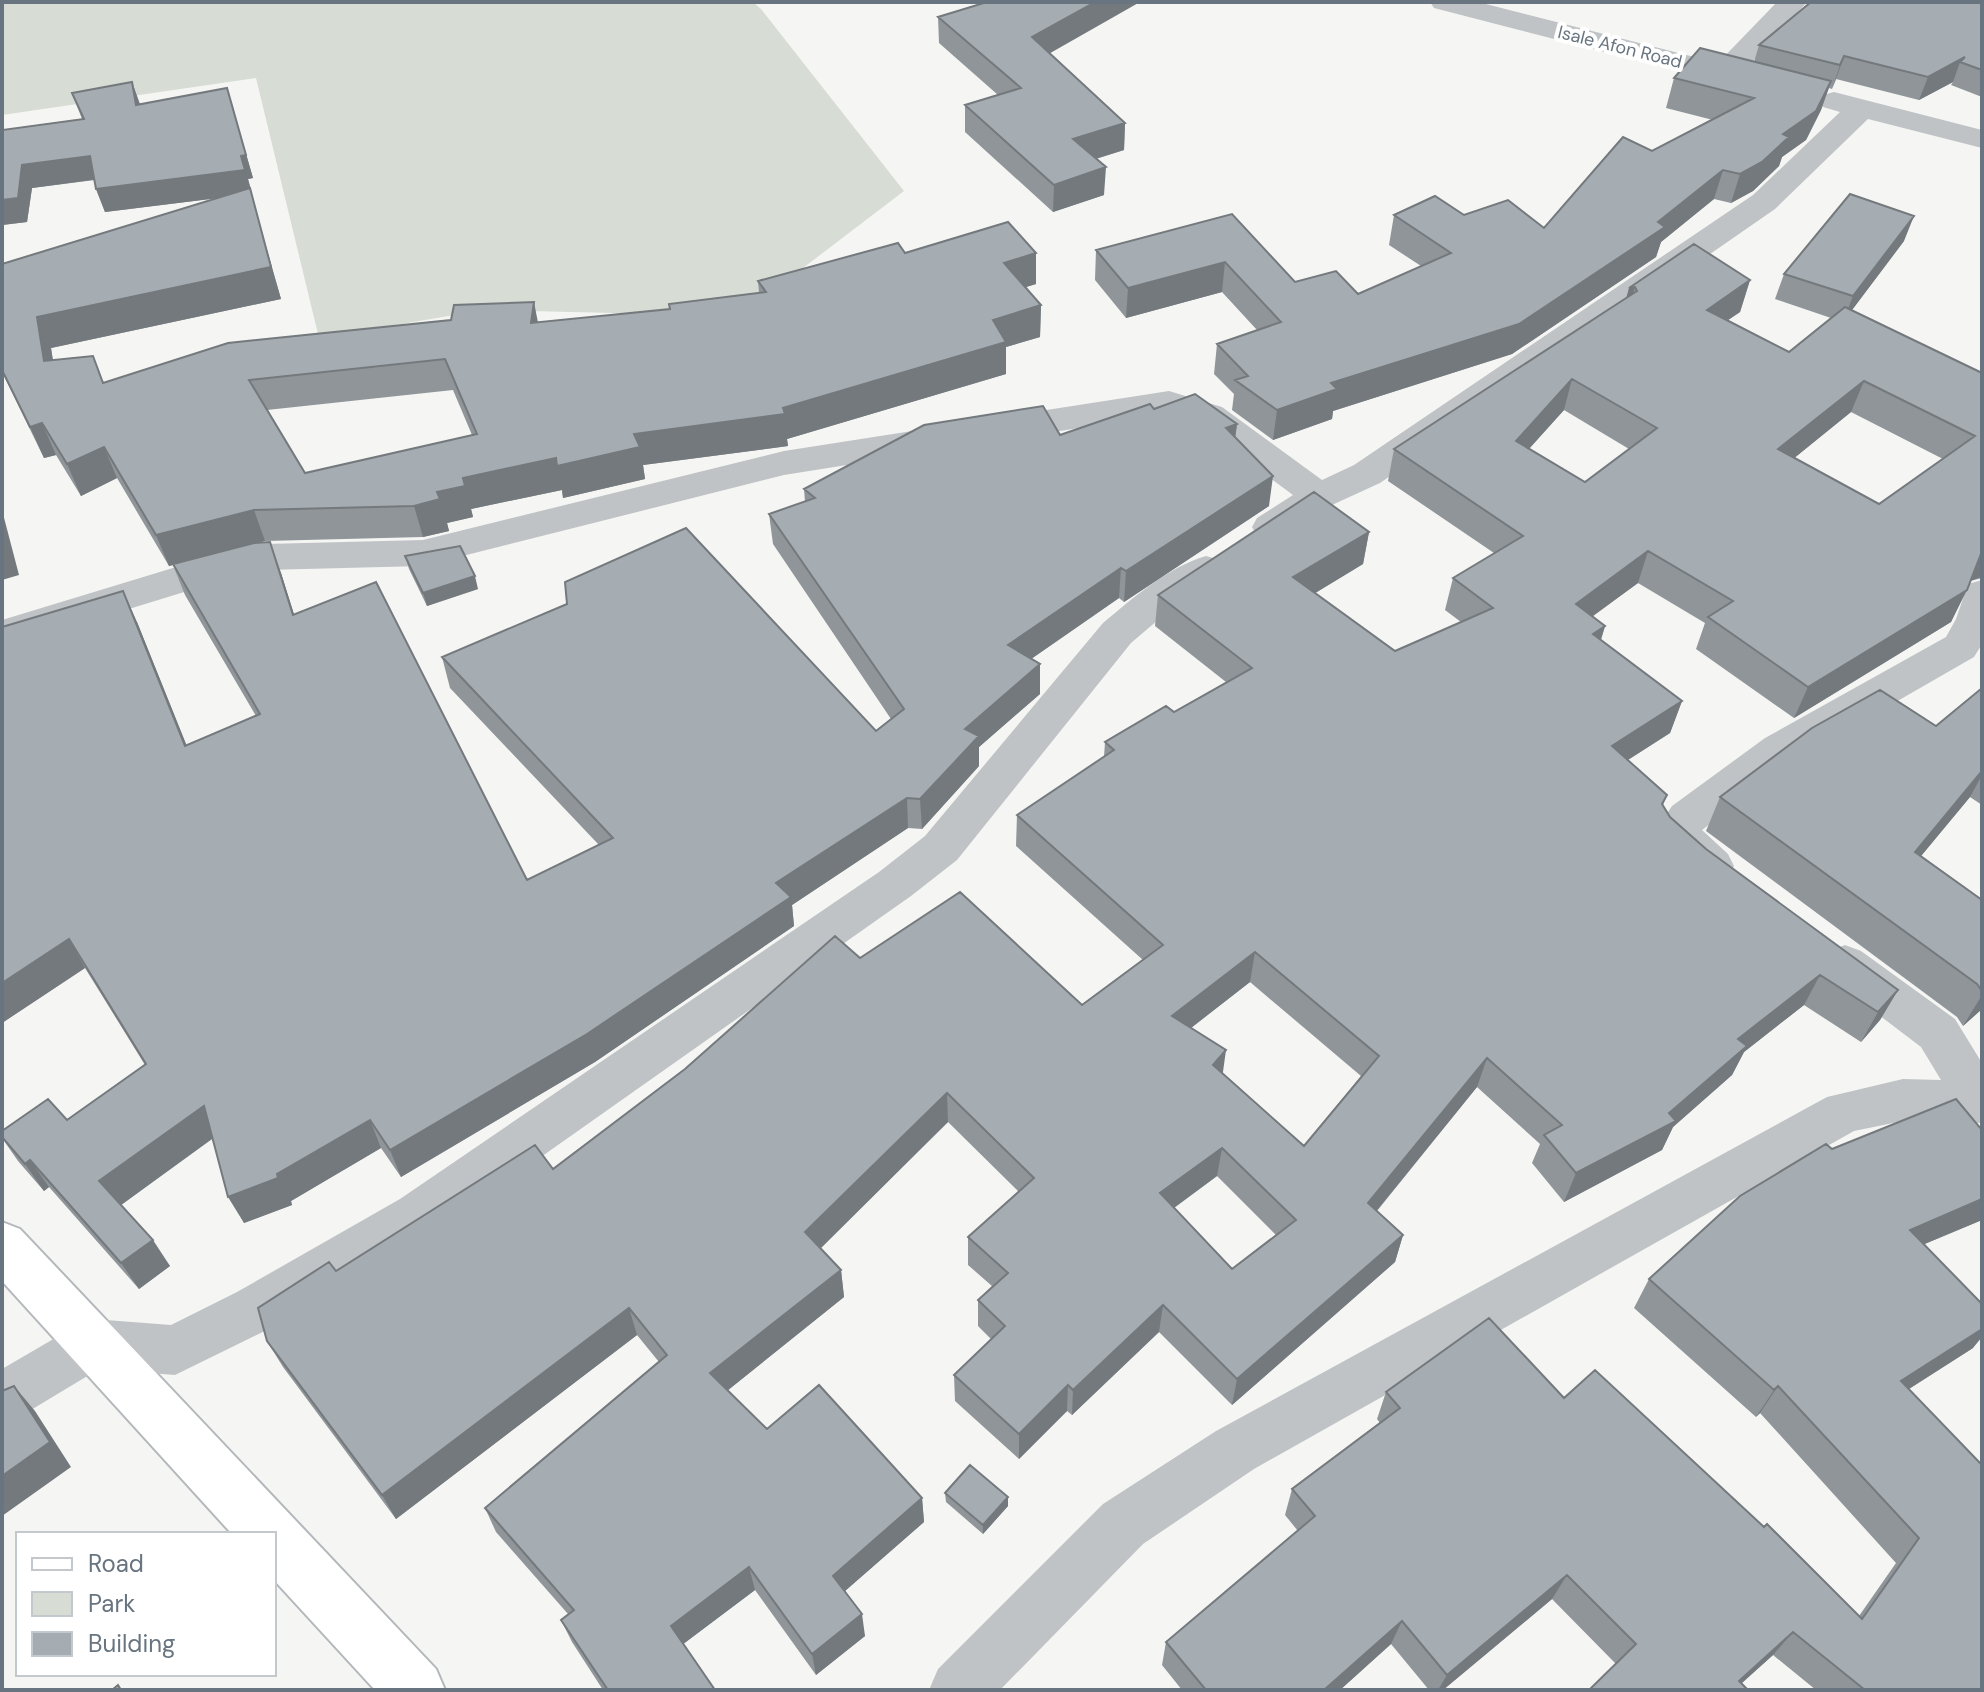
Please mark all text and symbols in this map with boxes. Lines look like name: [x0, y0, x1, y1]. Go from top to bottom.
street label: Isale Afon Road: [1555, 20, 1685, 74]
legend: [16, 1532, 276, 1676]
text: Road: [88, 1548, 144, 1579]
text: Park: [88, 1588, 135, 1619]
text: Building: [88, 1628, 175, 1659]

